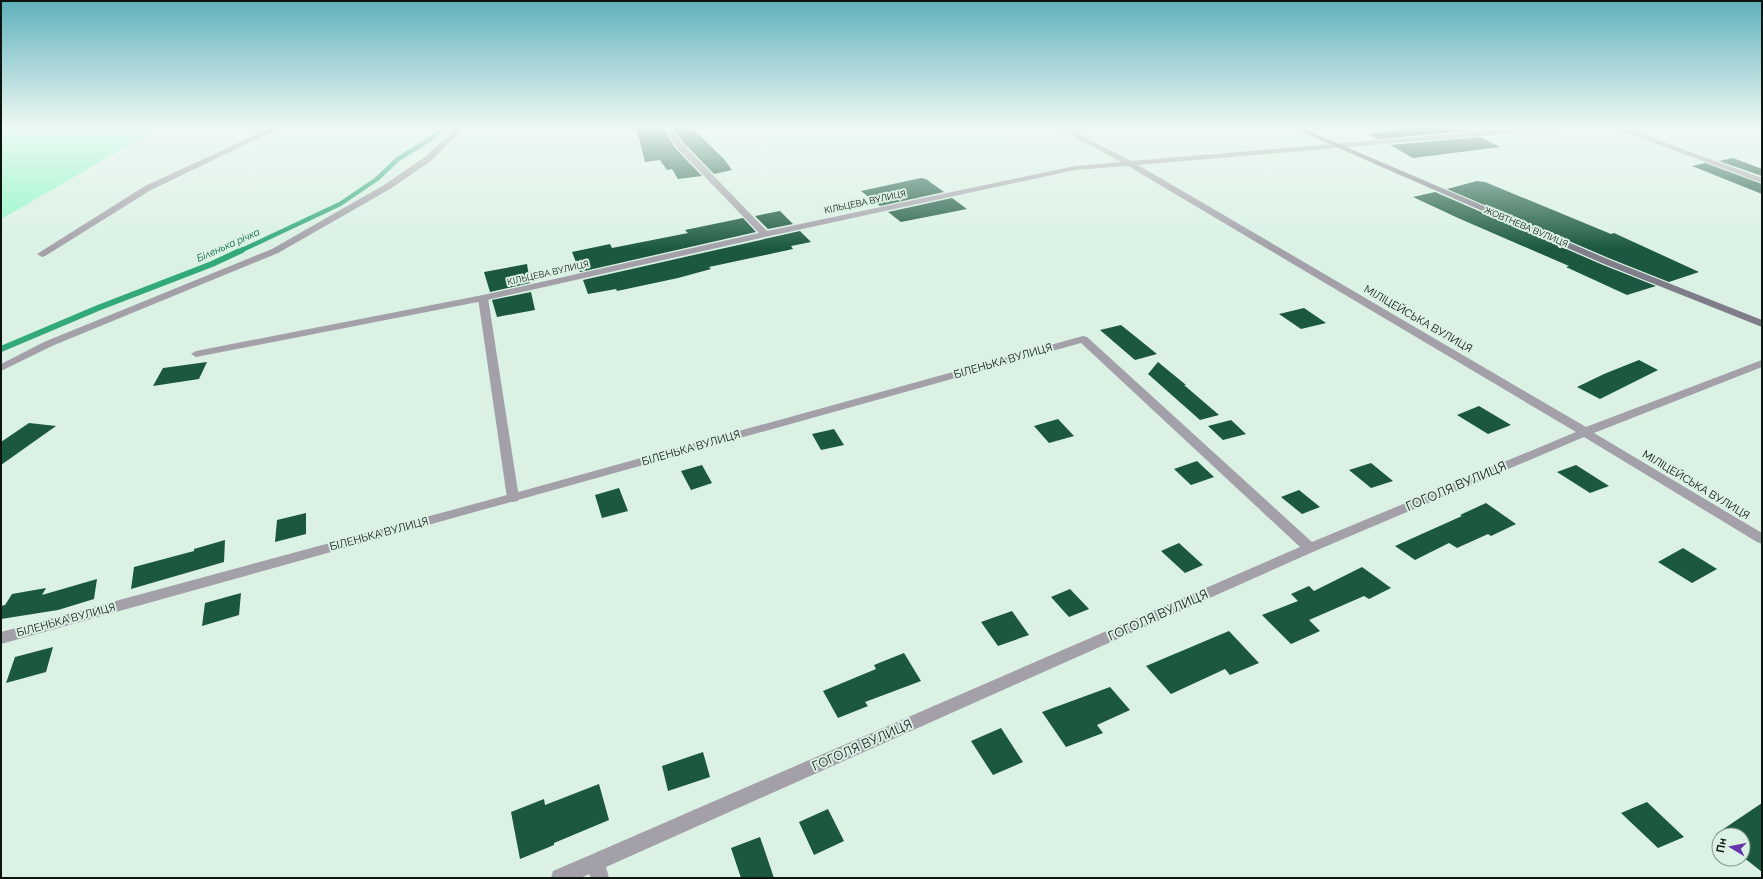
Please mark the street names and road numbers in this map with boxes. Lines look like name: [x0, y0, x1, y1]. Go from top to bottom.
street label: КІЛЬЦЕВА ВУЛИЦЯ: [823, 188, 907, 216]
street label: ЖОВТНЕВА ВУЛИЦЯ: [1483, 205, 1569, 249]
street label: КІЛЬЦЕВА ВУЛИЦЯ: [506, 259, 590, 287]
street label: МІЛІЦЕЙСЬКА ВУЛИЦЯ: [1362, 283, 1474, 355]
street label: БІЛЕНЬКА ВУЛИЦЯ: [952, 341, 1054, 381]
street label: БІЛЕНЬКА ВУЛИЦЯ: [640, 428, 742, 468]
street label: МІЛІЦЕЙСЬКА ВУЛИЦЯ: [1640, 448, 1752, 522]
street label: ГОГОЛЯ ВУЛИЦЯ: [1403, 458, 1509, 514]
street label: БІЛЕНЬКА ВУЛИЦЯ: [328, 515, 430, 553]
street label: ГОГОЛЯ ВУЛИЦЯ: [1106, 586, 1210, 644]
street label: БІЛЕНЬКА ВУЛИЦЯ: [15, 601, 117, 639]
street label: ГОГОЛЯ ВУЛИЦЯ: [810, 716, 914, 774]

